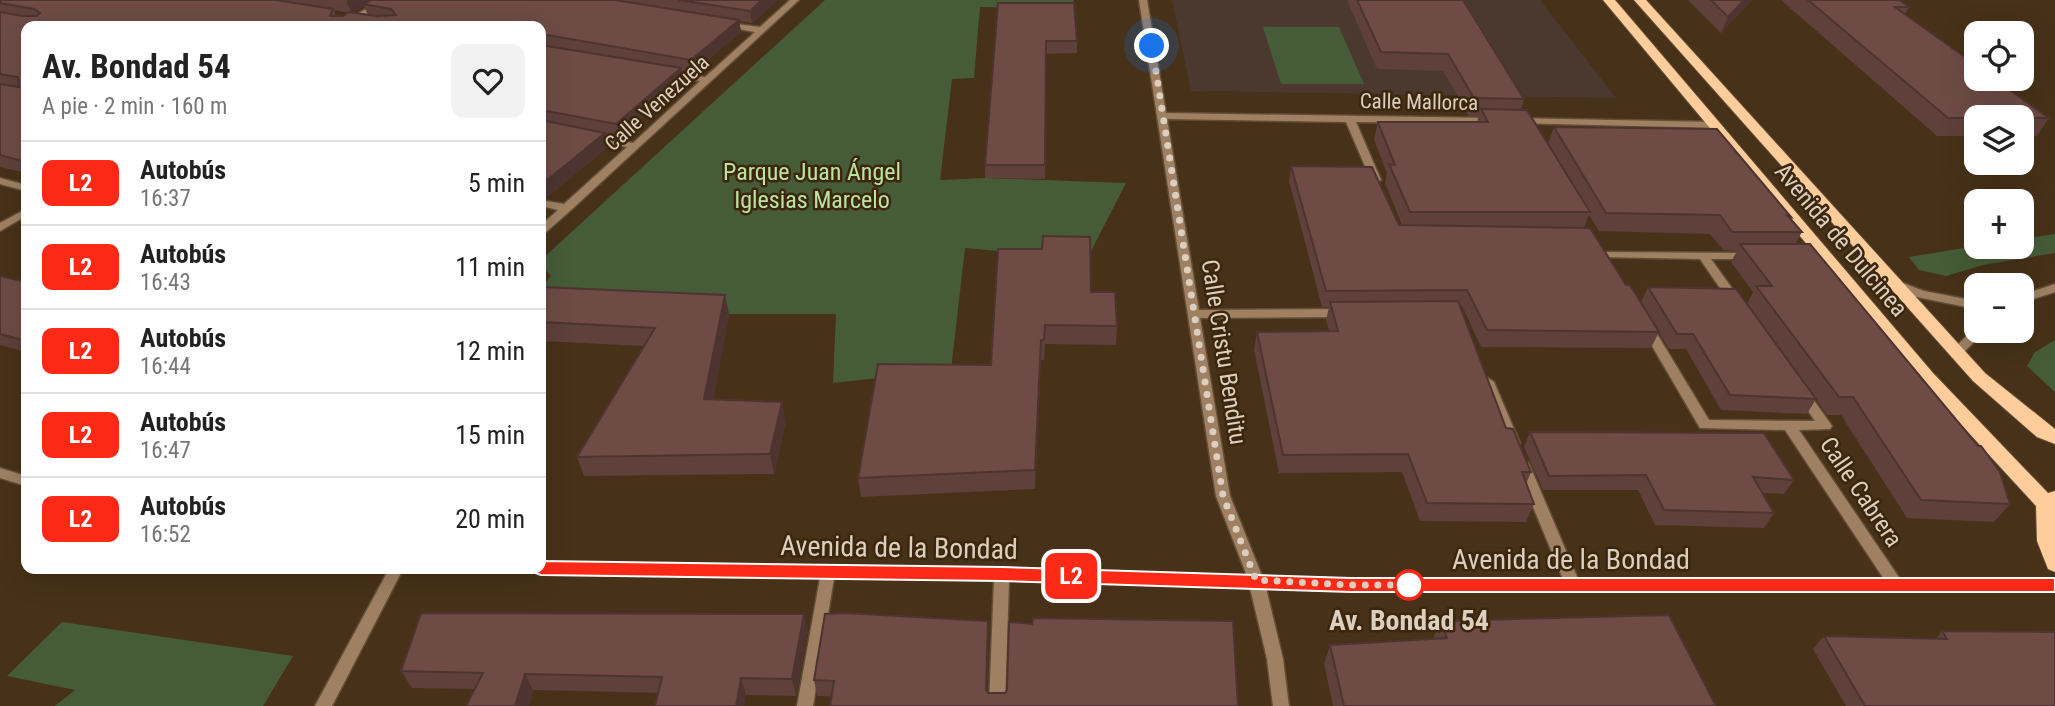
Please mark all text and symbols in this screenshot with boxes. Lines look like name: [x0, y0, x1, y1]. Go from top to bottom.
map controls: [1964, 21, 2034, 343]
button: locate: [1964, 21, 2034, 91]
your location: [1134, 28, 1169, 63]
button: heart: [451, 44, 525, 118]
text: Av. Bondad 54: [42, 47, 231, 86]
street label: Calle Venezuela: [600, 50, 714, 156]
street label: Calle Mallorca: [1360, 89, 1478, 115]
text: A pie · 2 min · 160 m: [42, 93, 227, 120]
button: layers: [1964, 105, 2034, 175]
text: Autobús: [140, 155, 226, 185]
park label: Parque Juan Ángel Iglesias Marcelo: [723, 158, 901, 214]
street label: Avenida de Dulcinea: [1769, 158, 1913, 322]
text: 5 min: [468, 168, 525, 198]
text: L2: [69, 169, 92, 197]
text: 16:37: [140, 185, 191, 212]
button: +: [1964, 189, 2034, 259]
text: Autobús: [140, 239, 226, 269]
text: 11 min: [455, 252, 525, 282]
text: L2: [69, 253, 92, 281]
street label: Calle Cristu Benditu: [1196, 258, 1252, 446]
text: 16:43: [140, 269, 191, 296]
button: −: [1964, 273, 2034, 343]
text: Autobús: [140, 323, 226, 353]
text: 12 min: [455, 336, 525, 366]
text: L2: [69, 337, 92, 365]
text: 16:44: [140, 353, 191, 380]
text: Autobús: [140, 407, 226, 437]
text: 15 min: [455, 420, 525, 450]
text: L2: [69, 421, 92, 449]
street label: Calle Cabrera: [1814, 432, 1908, 552]
text: 16:47: [140, 437, 191, 464]
text: Autobús: [140, 491, 226, 521]
text: 20 min: [455, 504, 525, 534]
text: L2: [69, 505, 92, 533]
text: 16:52: [140, 521, 191, 548]
street label: Avenida de la Bondad: [780, 529, 1018, 566]
street label: Avenida de la Bondad: [1452, 543, 1690, 576]
line badge: L2: [1040, 553, 1102, 599]
text: L2: [1059, 562, 1083, 590]
marker: Av. Bondad 54: [1394, 570, 1424, 600]
place label: Av. Bondad 54: [1329, 604, 1489, 637]

